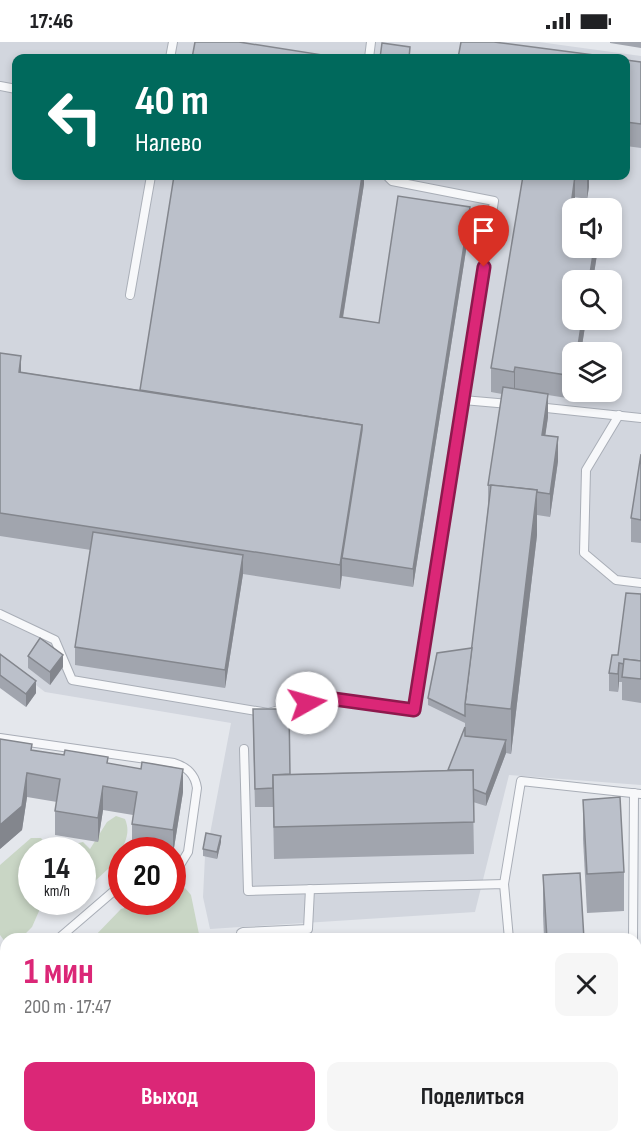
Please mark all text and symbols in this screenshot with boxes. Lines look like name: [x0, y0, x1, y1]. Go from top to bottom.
text: 17:46: [30, 8, 73, 35]
text: 40 m: [135, 76, 209, 127]
icon: left: [36, 78, 114, 156]
text: Налево: [135, 127, 202, 159]
map controls: [562, 198, 622, 402]
button: sound: [562, 198, 622, 258]
pin: [458, 205, 509, 267]
icon: arrive: [467, 214, 500, 247]
button: search: [562, 270, 622, 330]
button: layers: [562, 342, 622, 402]
position arrow: [275, 671, 339, 735]
speed limit sign: 20: [108, 837, 186, 915]
text: 14: [44, 851, 70, 887]
text: km/h: [44, 882, 70, 901]
text: 1 мин: [24, 951, 94, 994]
button: close: [555, 953, 618, 1016]
text: 200 m · 17:47: [24, 995, 111, 1019]
button: Выход: [24, 1062, 315, 1131]
button: Поделиться: [327, 1062, 618, 1131]

